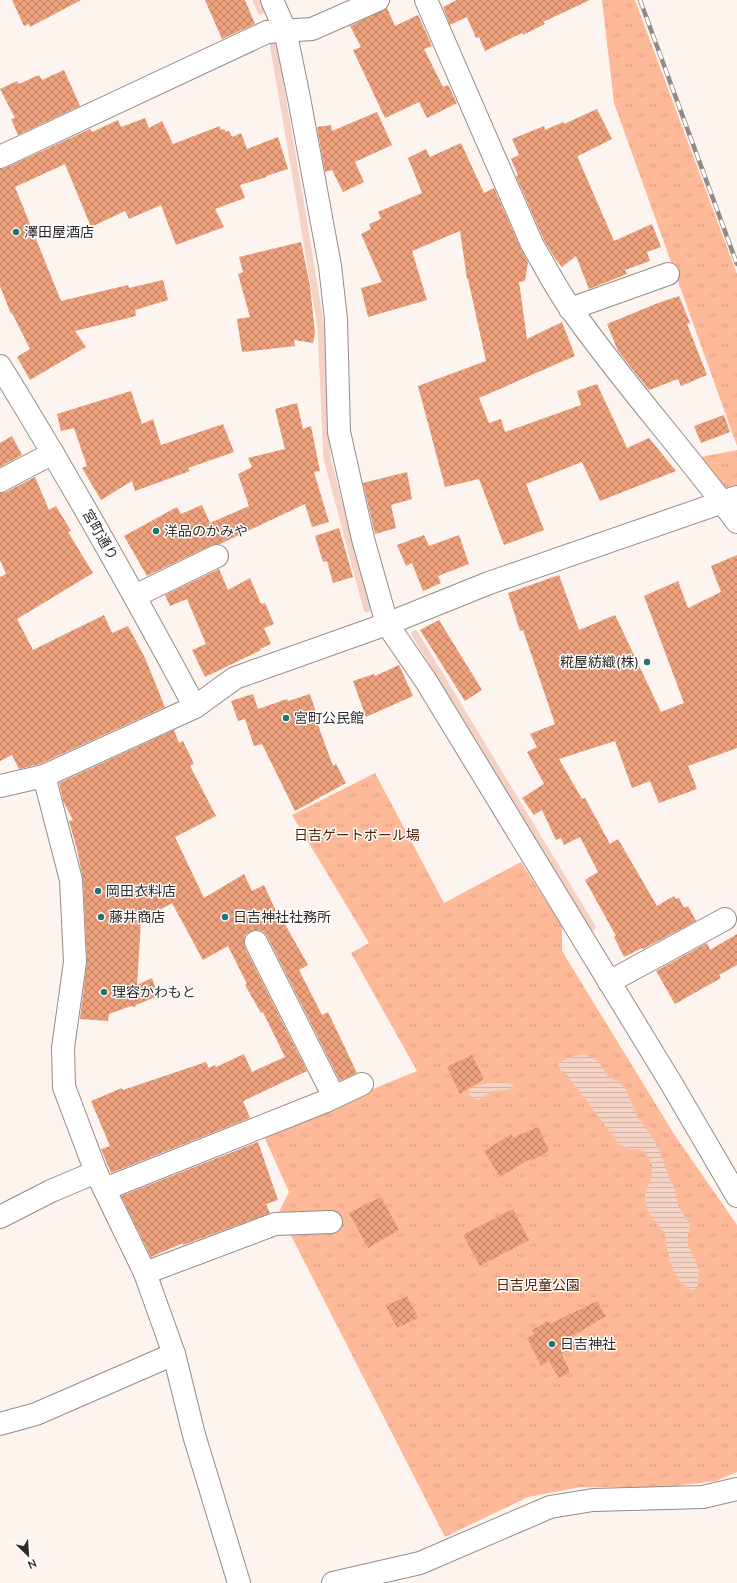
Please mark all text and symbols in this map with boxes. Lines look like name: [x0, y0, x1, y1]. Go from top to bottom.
place label: 澤田屋酒店: [24, 223, 94, 242]
marker: 澤田屋酒店: [11, 227, 21, 237]
street label: 宮町通り: [78, 506, 122, 564]
place label: 洋品のかみや: [164, 522, 248, 541]
marker: 洋品のかみや: [151, 526, 161, 536]
place label: 糀屋紡織(株): [560, 653, 639, 672]
marker: 糀屋紡織(株): [642, 657, 652, 667]
place label: 宮町公民館: [294, 709, 364, 728]
marker: 宮町公民館: [281, 713, 291, 723]
park label: 日吉ゲートボール場: [294, 826, 420, 845]
place label: 岡田衣料店: [106, 882, 176, 901]
marker: 岡田衣料店: [93, 886, 103, 896]
place label: 藤井商店: [109, 908, 165, 927]
place label: 日吉神社社務所: [233, 908, 331, 927]
marker: 藤井商店: [96, 912, 106, 922]
marker: 日吉神社社務所: [220, 912, 230, 922]
place label: 理容かわもと: [112, 983, 196, 1002]
marker: 理容かわもと: [99, 987, 109, 997]
park label: 日吉児童公園: [496, 1276, 580, 1295]
place label: 日吉神社: [560, 1335, 616, 1354]
marker: 日吉神社: [547, 1339, 557, 1349]
north arrow: [8, 1535, 48, 1575]
text: N: [25, 1555, 39, 1572]

